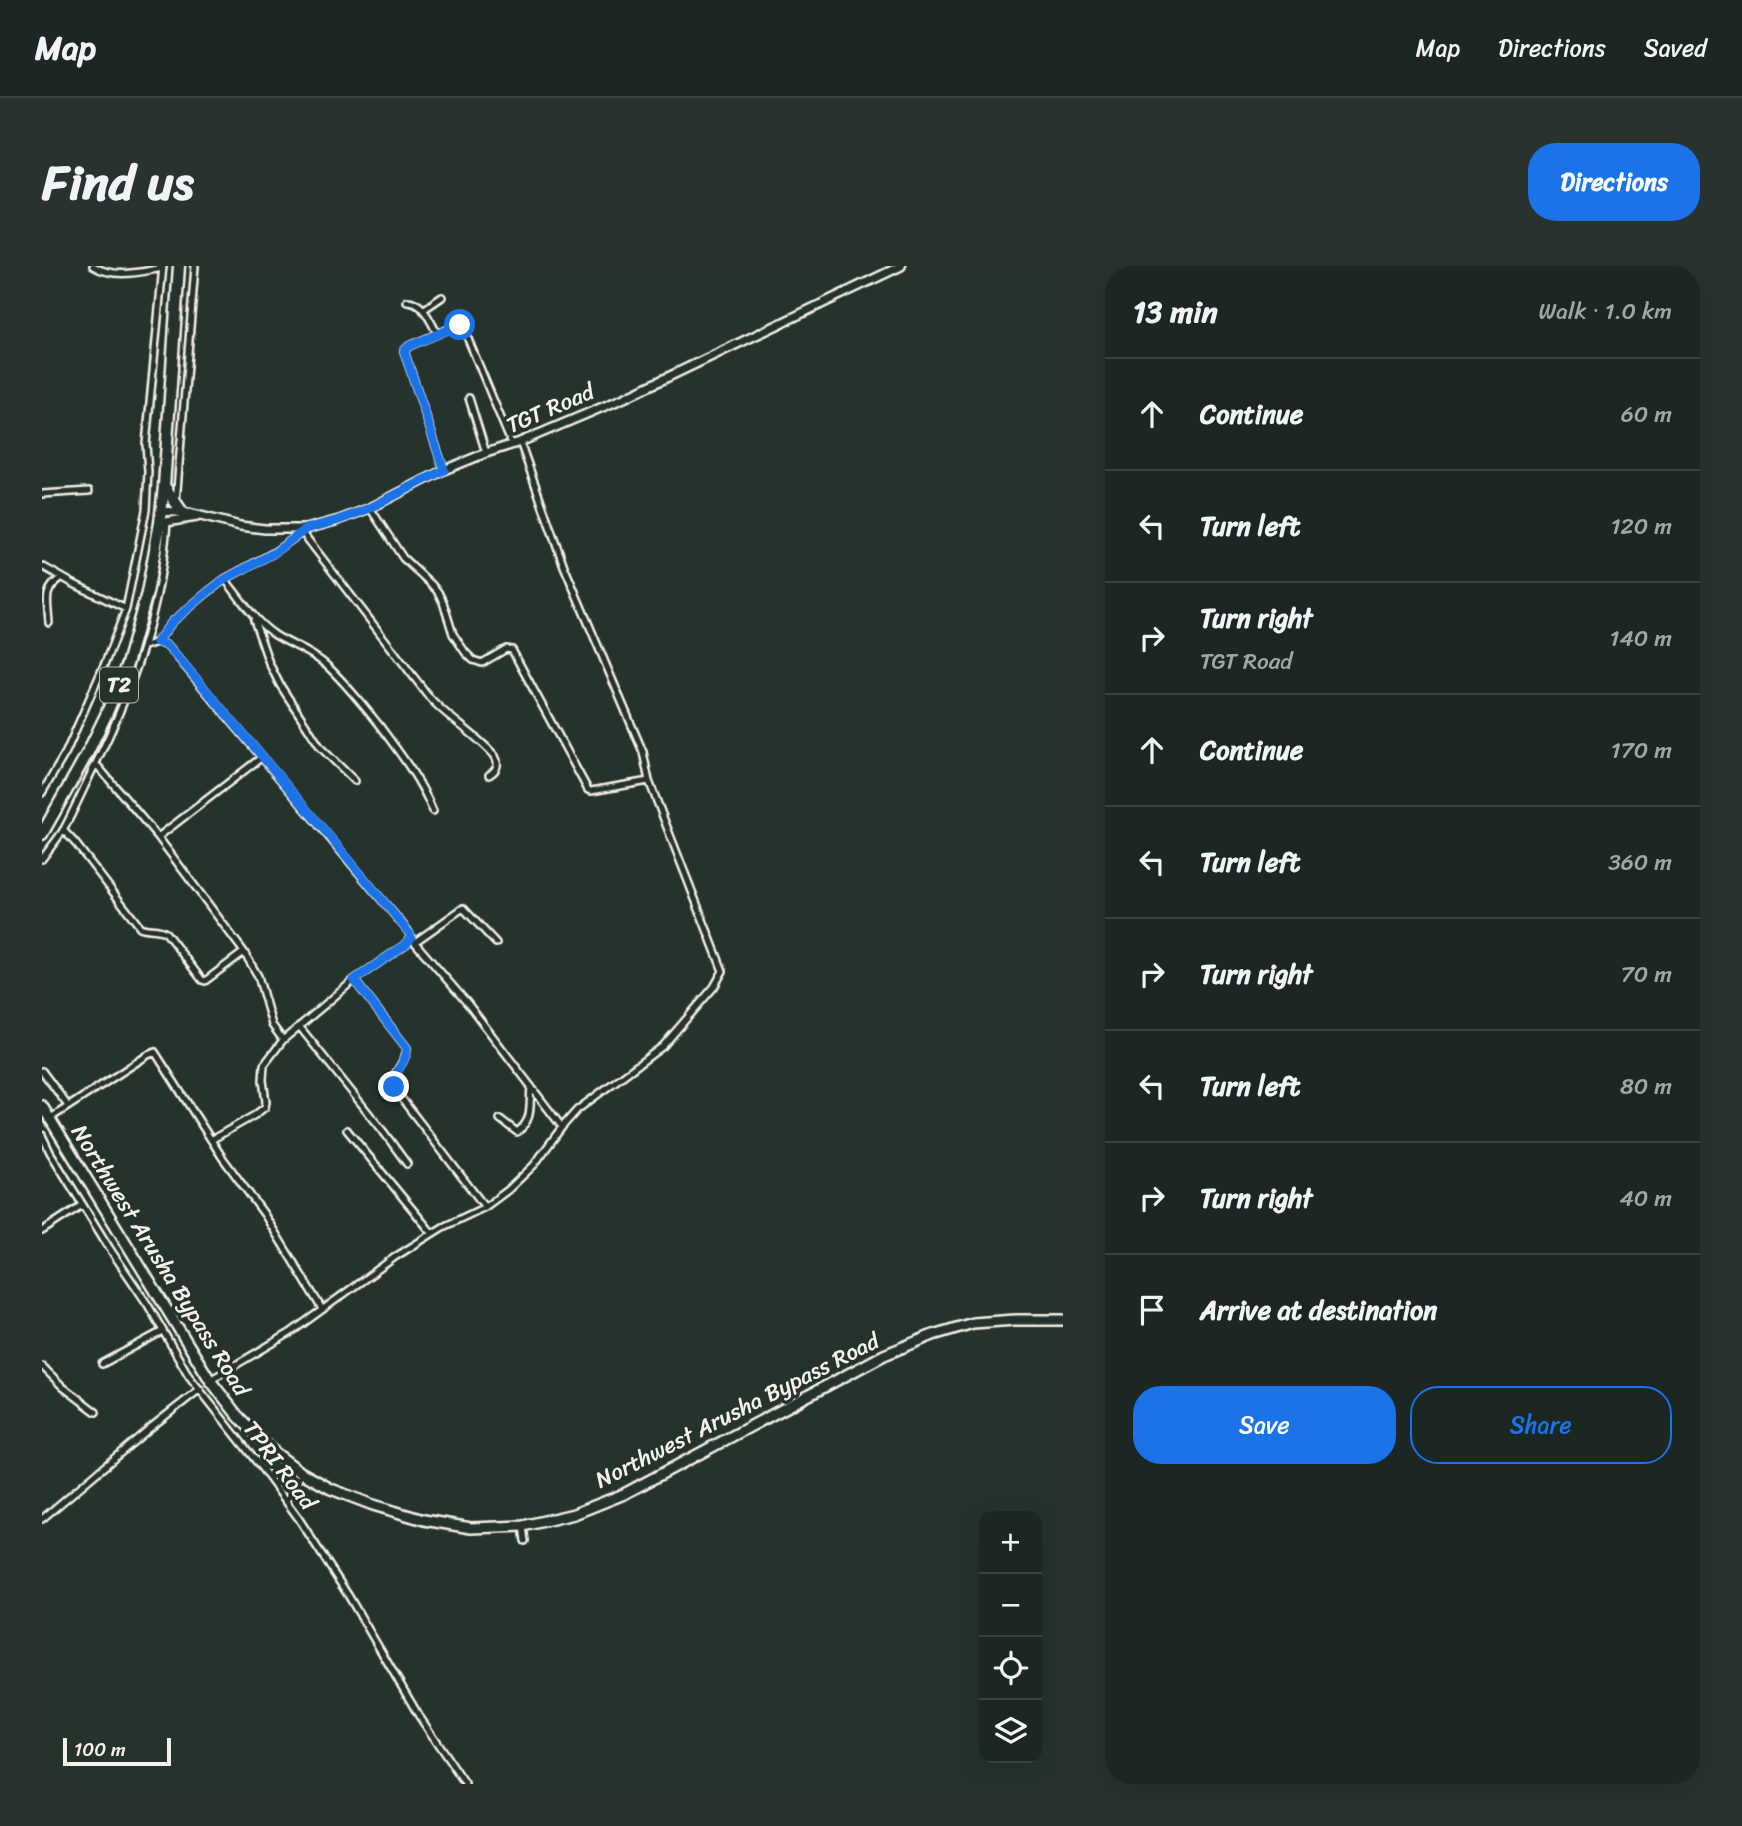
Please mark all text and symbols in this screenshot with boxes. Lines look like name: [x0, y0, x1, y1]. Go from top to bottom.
text: Map: [35, 19, 96, 77]
text: Map: [1416, 27, 1460, 69]
text: Directions: [1498, 27, 1606, 69]
text: Saved: [1644, 27, 1707, 69]
text: Find us: [42, 139, 194, 226]
button: Directions: [1528, 143, 1700, 221]
text: 13 min: [1133, 285, 1218, 339]
text: Walk · 1.0 km: [1539, 291, 1672, 332]
route start: [444, 309, 475, 340]
street label: TGT Road: [500, 371, 602, 445]
text: Continue: [1200, 391, 1303, 437]
text: 60 m: [1621, 394, 1672, 435]
icon: ahead: [1133, 395, 1171, 433]
text: Turn left: [1200, 503, 1300, 549]
text: 120 m: [1611, 506, 1672, 547]
icon: left: [1133, 507, 1171, 545]
text: Turn right: [1200, 595, 1313, 641]
text: 140 m: [1610, 618, 1672, 659]
icon: right: [1133, 619, 1171, 657]
text: TGT Road: [1200, 641, 1292, 682]
road number: T2: [100, 668, 138, 702]
text: Continue: [1200, 727, 1303, 773]
text: 170 m: [1611, 730, 1672, 771]
icon: ahead: [1133, 731, 1171, 769]
text: Turn left: [1200, 839, 1300, 885]
text: 360 m: [1608, 842, 1672, 883]
icon: left: [1133, 843, 1171, 881]
text: Turn right: [1200, 951, 1313, 997]
text: 70 m: [1621, 954, 1672, 995]
icon: right: [1133, 955, 1171, 993]
text: Turn left: [1200, 1063, 1300, 1109]
text: 80 m: [1620, 1066, 1672, 1107]
icon: left: [1133, 1067, 1171, 1105]
route end: [378, 1071, 409, 1102]
street label: Northwest Arusha Bypass Road: [60, 1116, 262, 1406]
text: Turn right: [1200, 1175, 1313, 1221]
text: 40 m: [1619, 1178, 1672, 1219]
icon: right: [1133, 1179, 1171, 1217]
text: Arrive at destination: [1200, 1287, 1437, 1333]
icon: arrive: [1133, 1291, 1171, 1329]
street label: Northwest Arusha Bypass Road: [588, 1320, 888, 1500]
button: Save: [1133, 1386, 1396, 1464]
button: Share: [1410, 1386, 1672, 1464]
street label: TPRI Road: [232, 1411, 329, 1521]
map controls: [979, 1511, 1042, 1763]
button: +: [979, 1511, 1042, 1574]
button: −: [979, 1574, 1042, 1637]
button: locate: [979, 1637, 1042, 1700]
button: layers: [979, 1700, 1042, 1763]
text: 100 m: [74, 1733, 126, 1766]
scale bar: [63, 1735, 172, 1767]

